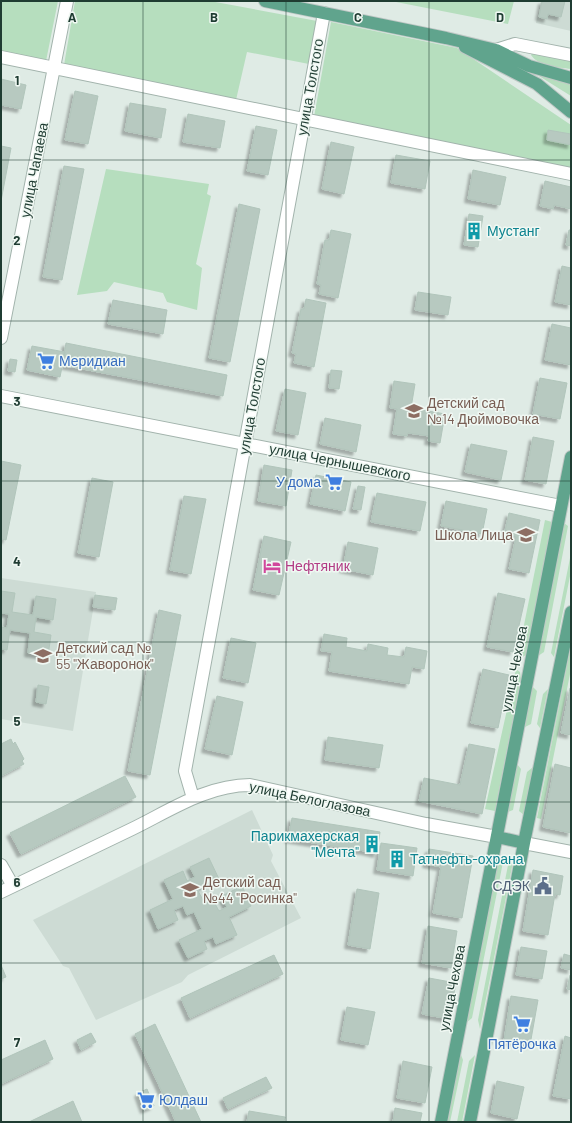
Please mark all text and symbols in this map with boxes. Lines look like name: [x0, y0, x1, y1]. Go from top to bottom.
text: A: [68, 9, 77, 25]
text: B: [210, 9, 218, 25]
text: C: [354, 9, 362, 25]
text: D: [496, 9, 504, 25]
street label: улица Толстого: [293, 37, 326, 137]
text: 1: [15, 72, 19, 88]
street label: улица Чапаева: [16, 121, 51, 219]
building icon: Мустанг: [464, 221, 484, 241]
place label: Мустанг: [487, 222, 540, 239]
text: 2: [13, 232, 21, 248]
supermarket icon: Меридиан: [36, 351, 56, 371]
place label: Меридиан: [59, 352, 126, 369]
street label: улица Толстого: [235, 356, 268, 456]
text: 3: [13, 393, 21, 409]
place label: Детский сад №14 Дюймовочка: [427, 394, 539, 427]
school or university icon: Детский сад №14 Дюймовочка: [404, 401, 424, 421]
street label: улица Чернышевского: [268, 439, 413, 484]
supermarket icon: У дома: [324, 472, 344, 492]
place label: У дома: [276, 473, 321, 490]
school or university icon: Школа Лица: [516, 525, 536, 545]
place label: Школа Лица: [435, 526, 513, 543]
text: 4: [13, 553, 21, 569]
hotel icon: Нефтяник: [262, 556, 282, 576]
place label: Нефтяник: [285, 557, 351, 574]
street label: улица Чехова: [497, 624, 530, 714]
place label: Детский сад № 55 "Жаворонок": [56, 639, 154, 672]
school or university icon: Детский сад № 55 "Жаворонок": [33, 646, 53, 666]
text: 5: [13, 713, 21, 729]
street label: улица Белоглазова: [248, 777, 373, 820]
place label: Парикмахерская "Мечта": [251, 827, 359, 860]
building icon: Парикмахерская "Мечта": [362, 834, 382, 854]
building icon: Татнефть-охрана: [387, 849, 407, 869]
place label: Татнефть-охрана: [410, 850, 524, 867]
place label: Детский сад №44 "Росинка": [203, 873, 297, 906]
text: 6: [14, 874, 21, 890]
public building icon: СДЭК: [533, 876, 553, 896]
place label: СДЭК: [492, 877, 531, 894]
school or university icon: Детский сад №44 "Росинка": [180, 880, 200, 900]
street label: улица Чехова: [435, 943, 468, 1033]
supermarket icon: Пятёрочка: [512, 1014, 532, 1034]
text: 7: [14, 1034, 21, 1050]
place label: Пятёрочка: [488, 1035, 557, 1052]
supermarket icon: Юлдаш: [136, 1090, 156, 1110]
place label: Юлдаш: [159, 1091, 208, 1108]

